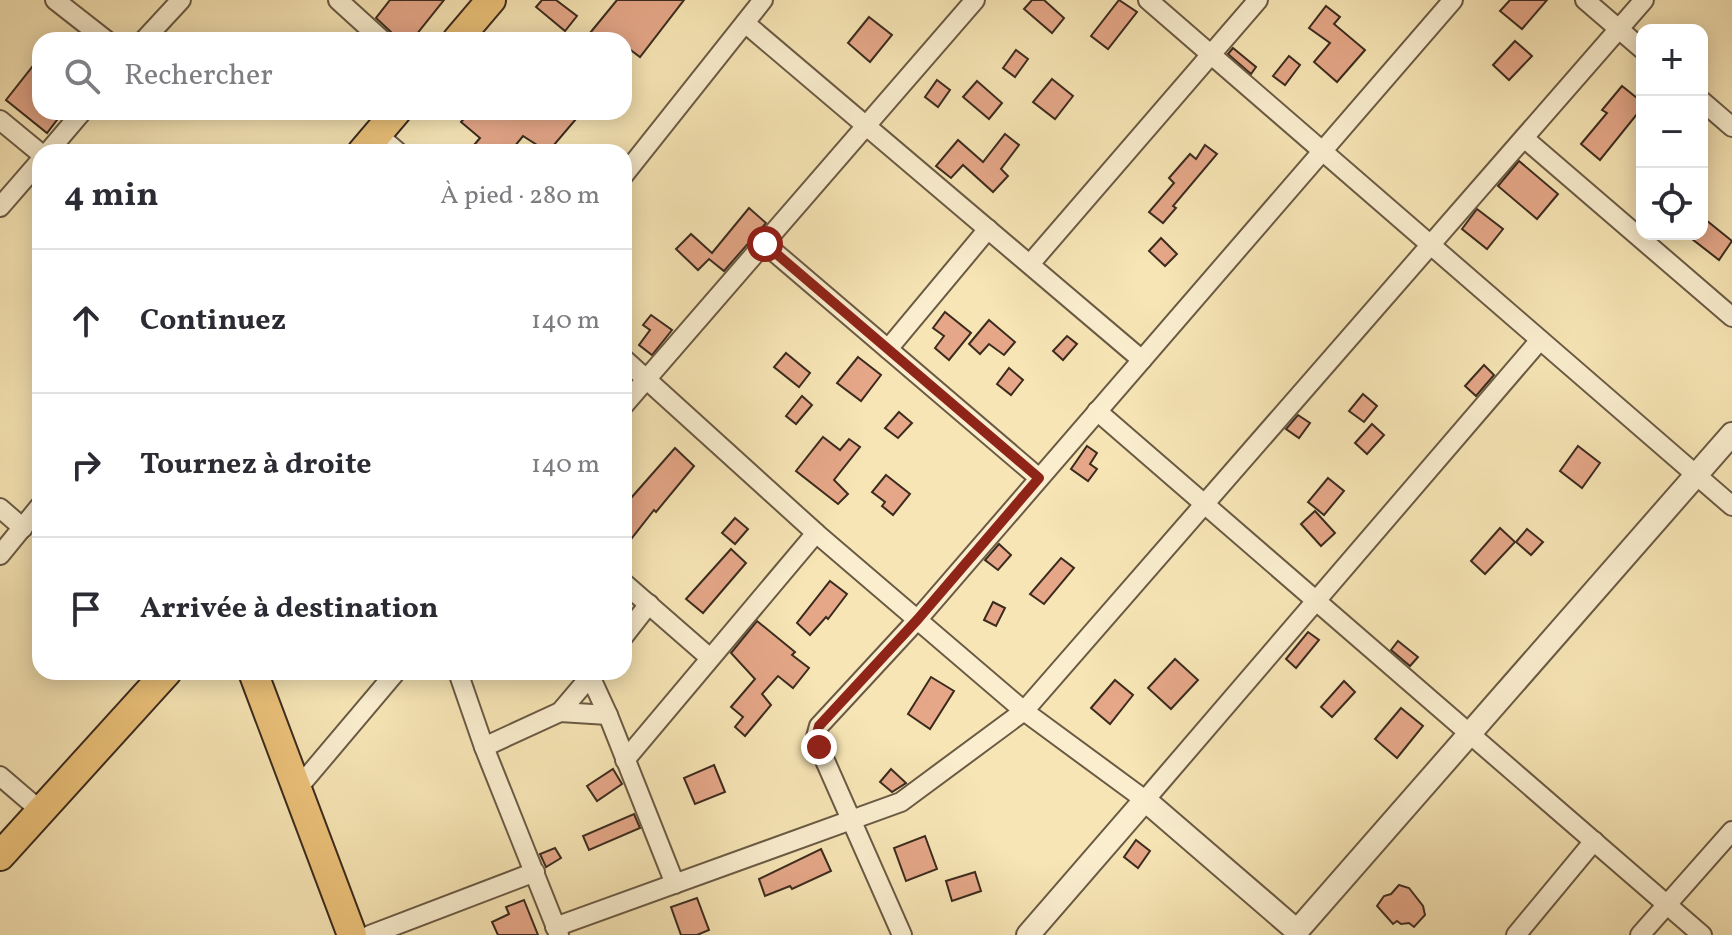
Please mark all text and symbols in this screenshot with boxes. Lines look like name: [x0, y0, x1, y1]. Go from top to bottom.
map controls: [1636, 24, 1708, 240]
button: +: [1636, 24, 1708, 96]
search box: [32, 32, 632, 120]
icon: search: [60, 54, 104, 98]
text: Rechercher: [124, 55, 273, 97]
button: −: [1636, 96, 1708, 168]
button: locate: [1636, 168, 1708, 240]
text: 4 min: [64, 173, 159, 220]
text: À pied · 280 m: [440, 178, 600, 214]
route start: [747, 226, 783, 262]
icon: ahead: [64, 299, 108, 343]
text: Continuez: [140, 300, 286, 342]
text: 140 m: [531, 303, 600, 339]
icon: right: [64, 443, 108, 487]
text: Tournez à droite: [140, 444, 372, 486]
text: 140 m: [531, 447, 600, 483]
icon: arrive: [64, 587, 108, 631]
text: Arrivée à destination: [140, 588, 439, 630]
route end: [801, 729, 837, 765]

